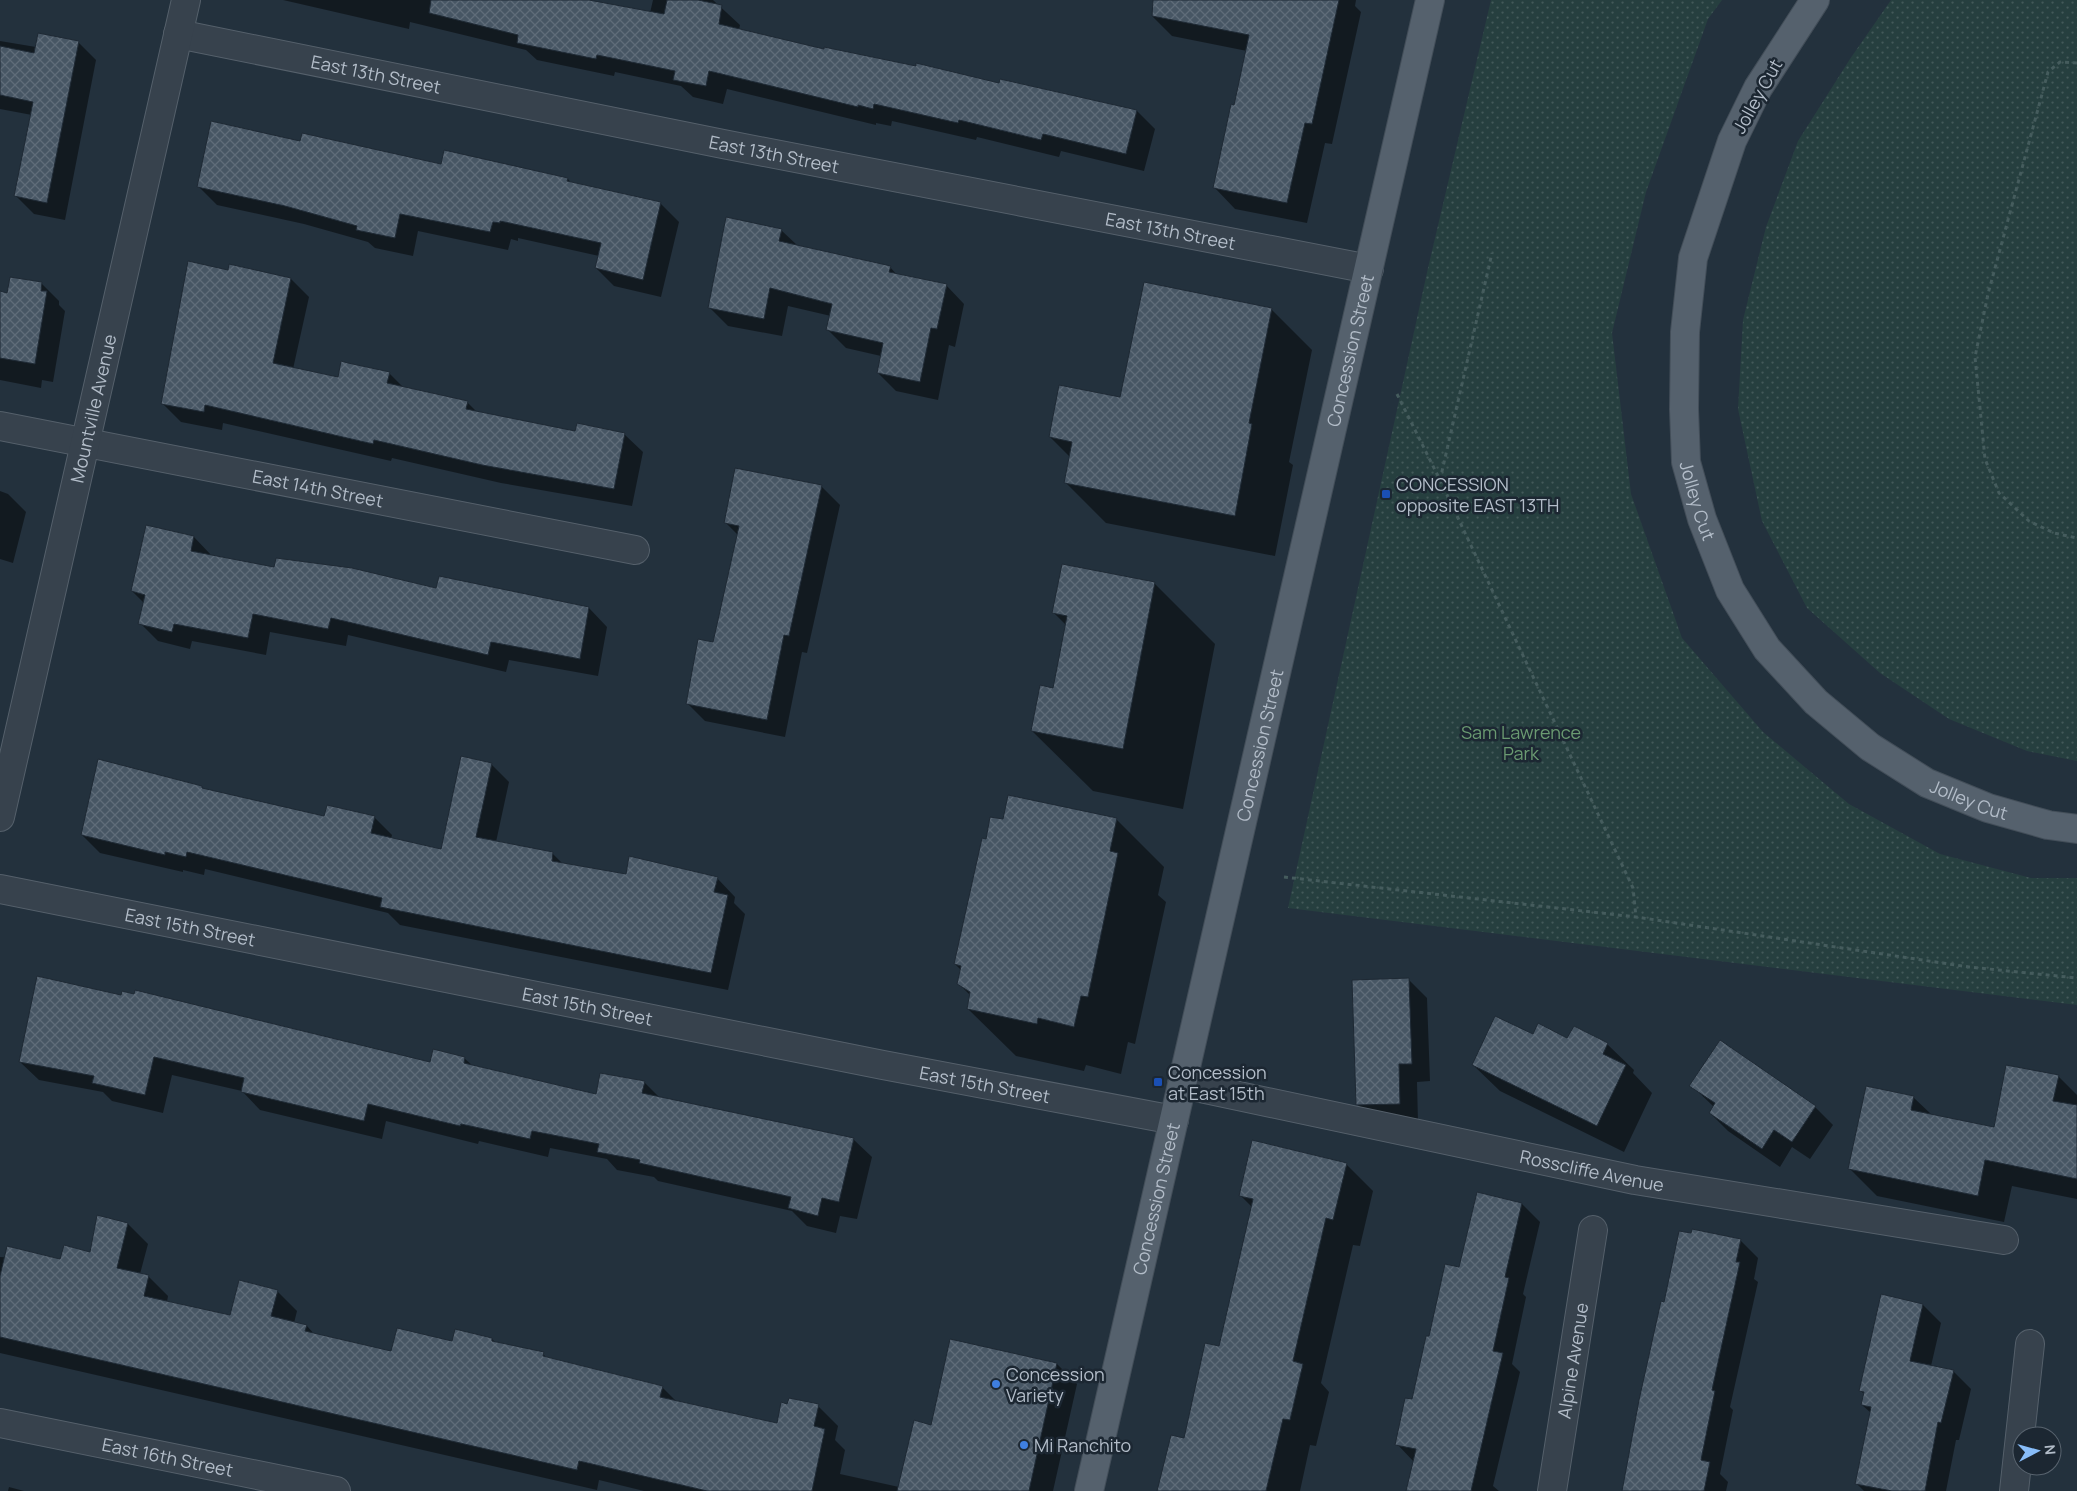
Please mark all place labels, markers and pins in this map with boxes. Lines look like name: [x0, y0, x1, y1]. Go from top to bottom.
place label: CONCESSION opposite EAST 13TH: [1396, 472, 1559, 517]
marker: CONCESSION opposite EAST 13TH: [1380, 488, 1392, 500]
place label: Concession at East 15th: [1168, 1060, 1267, 1105]
marker: Concession at East 15th: [1152, 1076, 1164, 1088]
place label: Concession Variety: [1006, 1362, 1105, 1407]
marker: Concession Variety: [990, 1378, 1002, 1390]
place label: Mi Ranchito: [1034, 1433, 1131, 1457]
marker: Mi Ranchito: [1018, 1439, 1030, 1451]

